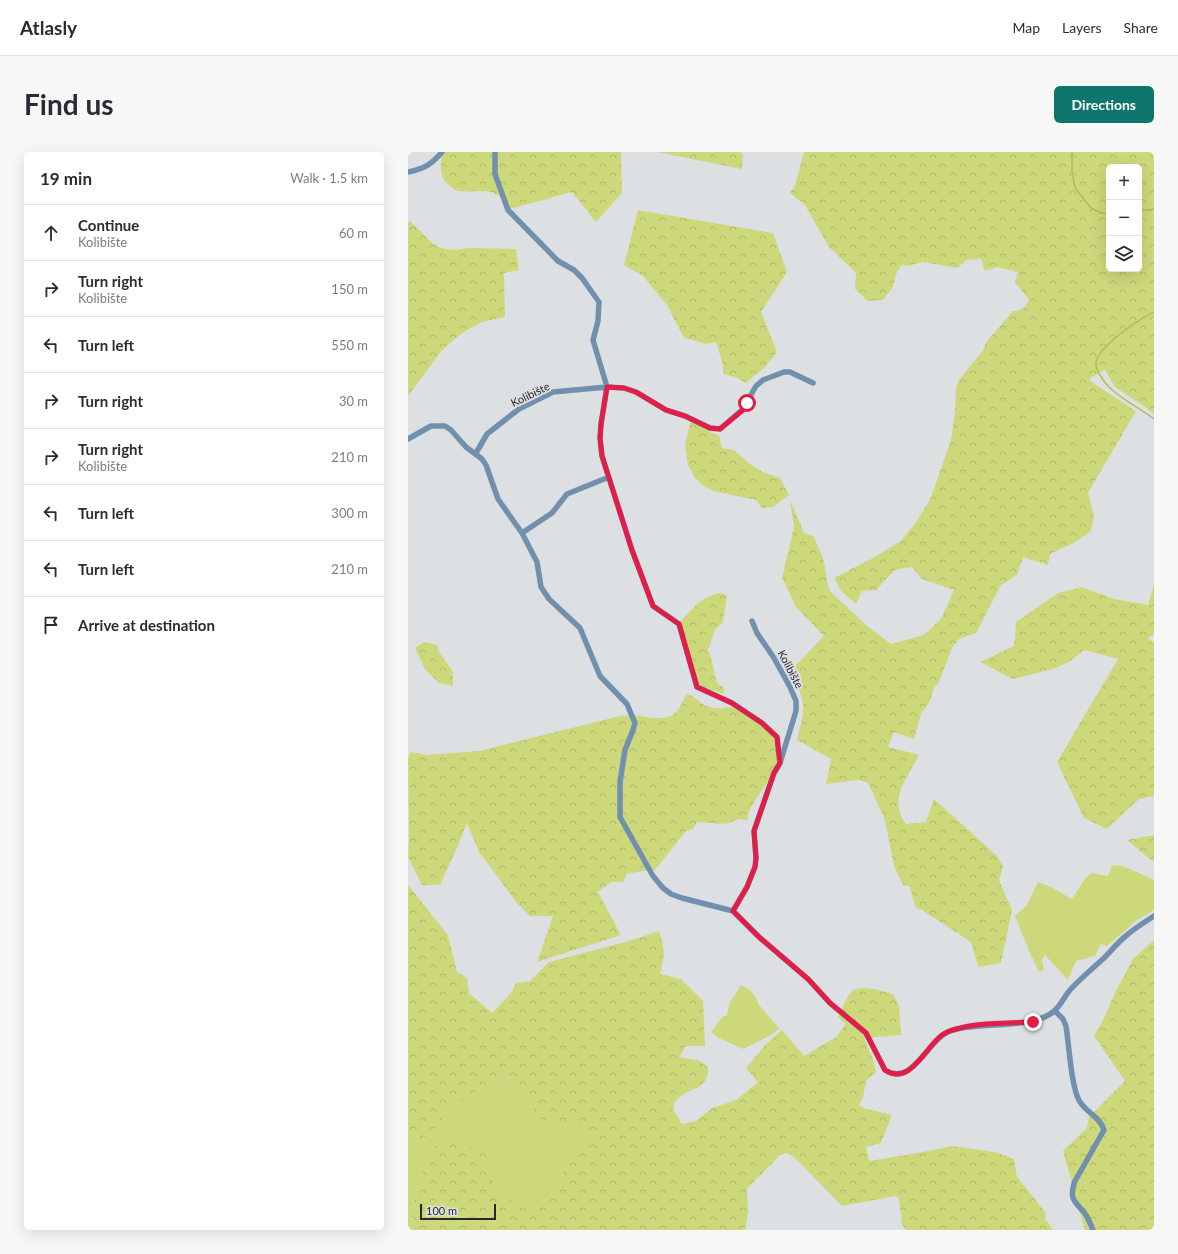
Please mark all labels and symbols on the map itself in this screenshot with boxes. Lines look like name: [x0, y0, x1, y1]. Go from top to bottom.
street label: Kolibište: [508, 379, 552, 409]
route start: [738, 394, 756, 412]
street label: Kolibište: [775, 648, 807, 691]
route end: [1024, 1013, 1042, 1031]
scale bar: [420, 1202, 496, 1221]

